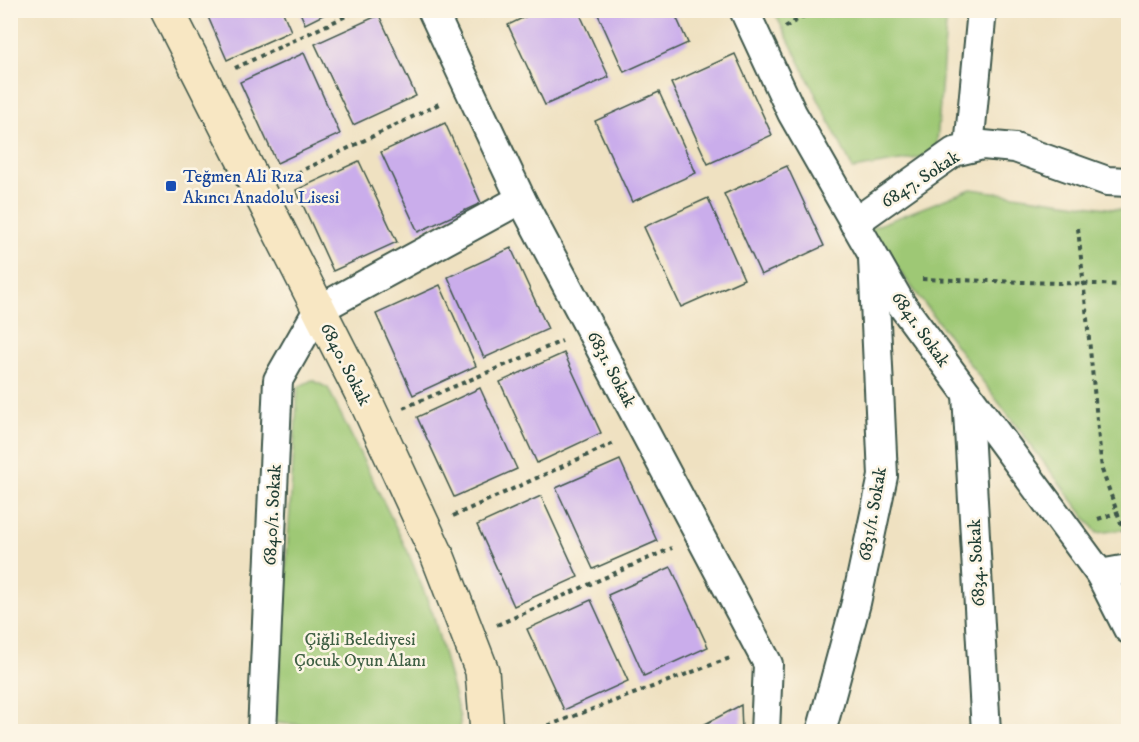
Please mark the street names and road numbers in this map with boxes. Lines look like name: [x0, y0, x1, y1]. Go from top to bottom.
street label: 6847. Sokak: [877, 146, 964, 213]
street label: 6841. Sokak: [886, 288, 954, 372]
street label: 6840. Sokak: [315, 319, 375, 410]
street label: 6831. Sokak: [582, 327, 640, 412]
street label: 6840/1. Sokak: [259, 464, 287, 566]
street label: 6831/1. Sokak: [854, 465, 892, 563]
street label: 6834. Sokak: [964, 519, 990, 607]

